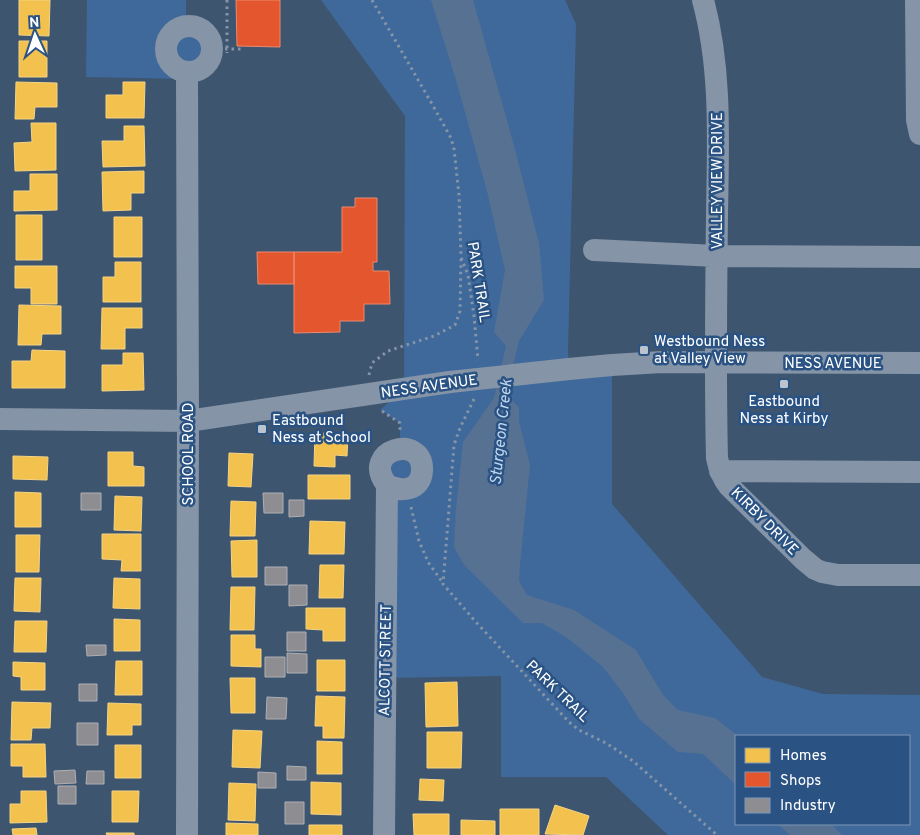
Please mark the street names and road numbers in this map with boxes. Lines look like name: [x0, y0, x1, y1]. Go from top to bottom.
street label: VALLEY VIEW DRIVE: [709, 112, 728, 250]
street label: PARK TRAIL: [462, 241, 493, 324]
street label: NESS AVENUE: [784, 355, 882, 374]
street label: NESS AVENUE: [380, 371, 479, 404]
street label: SCHOOL ROAD: [180, 403, 199, 505]
street label: KIRBY DRIVE: [726, 484, 802, 560]
street label: ALCOTT STREET: [376, 604, 397, 716]
street label: PARK TRAIL: [521, 657, 593, 727]

